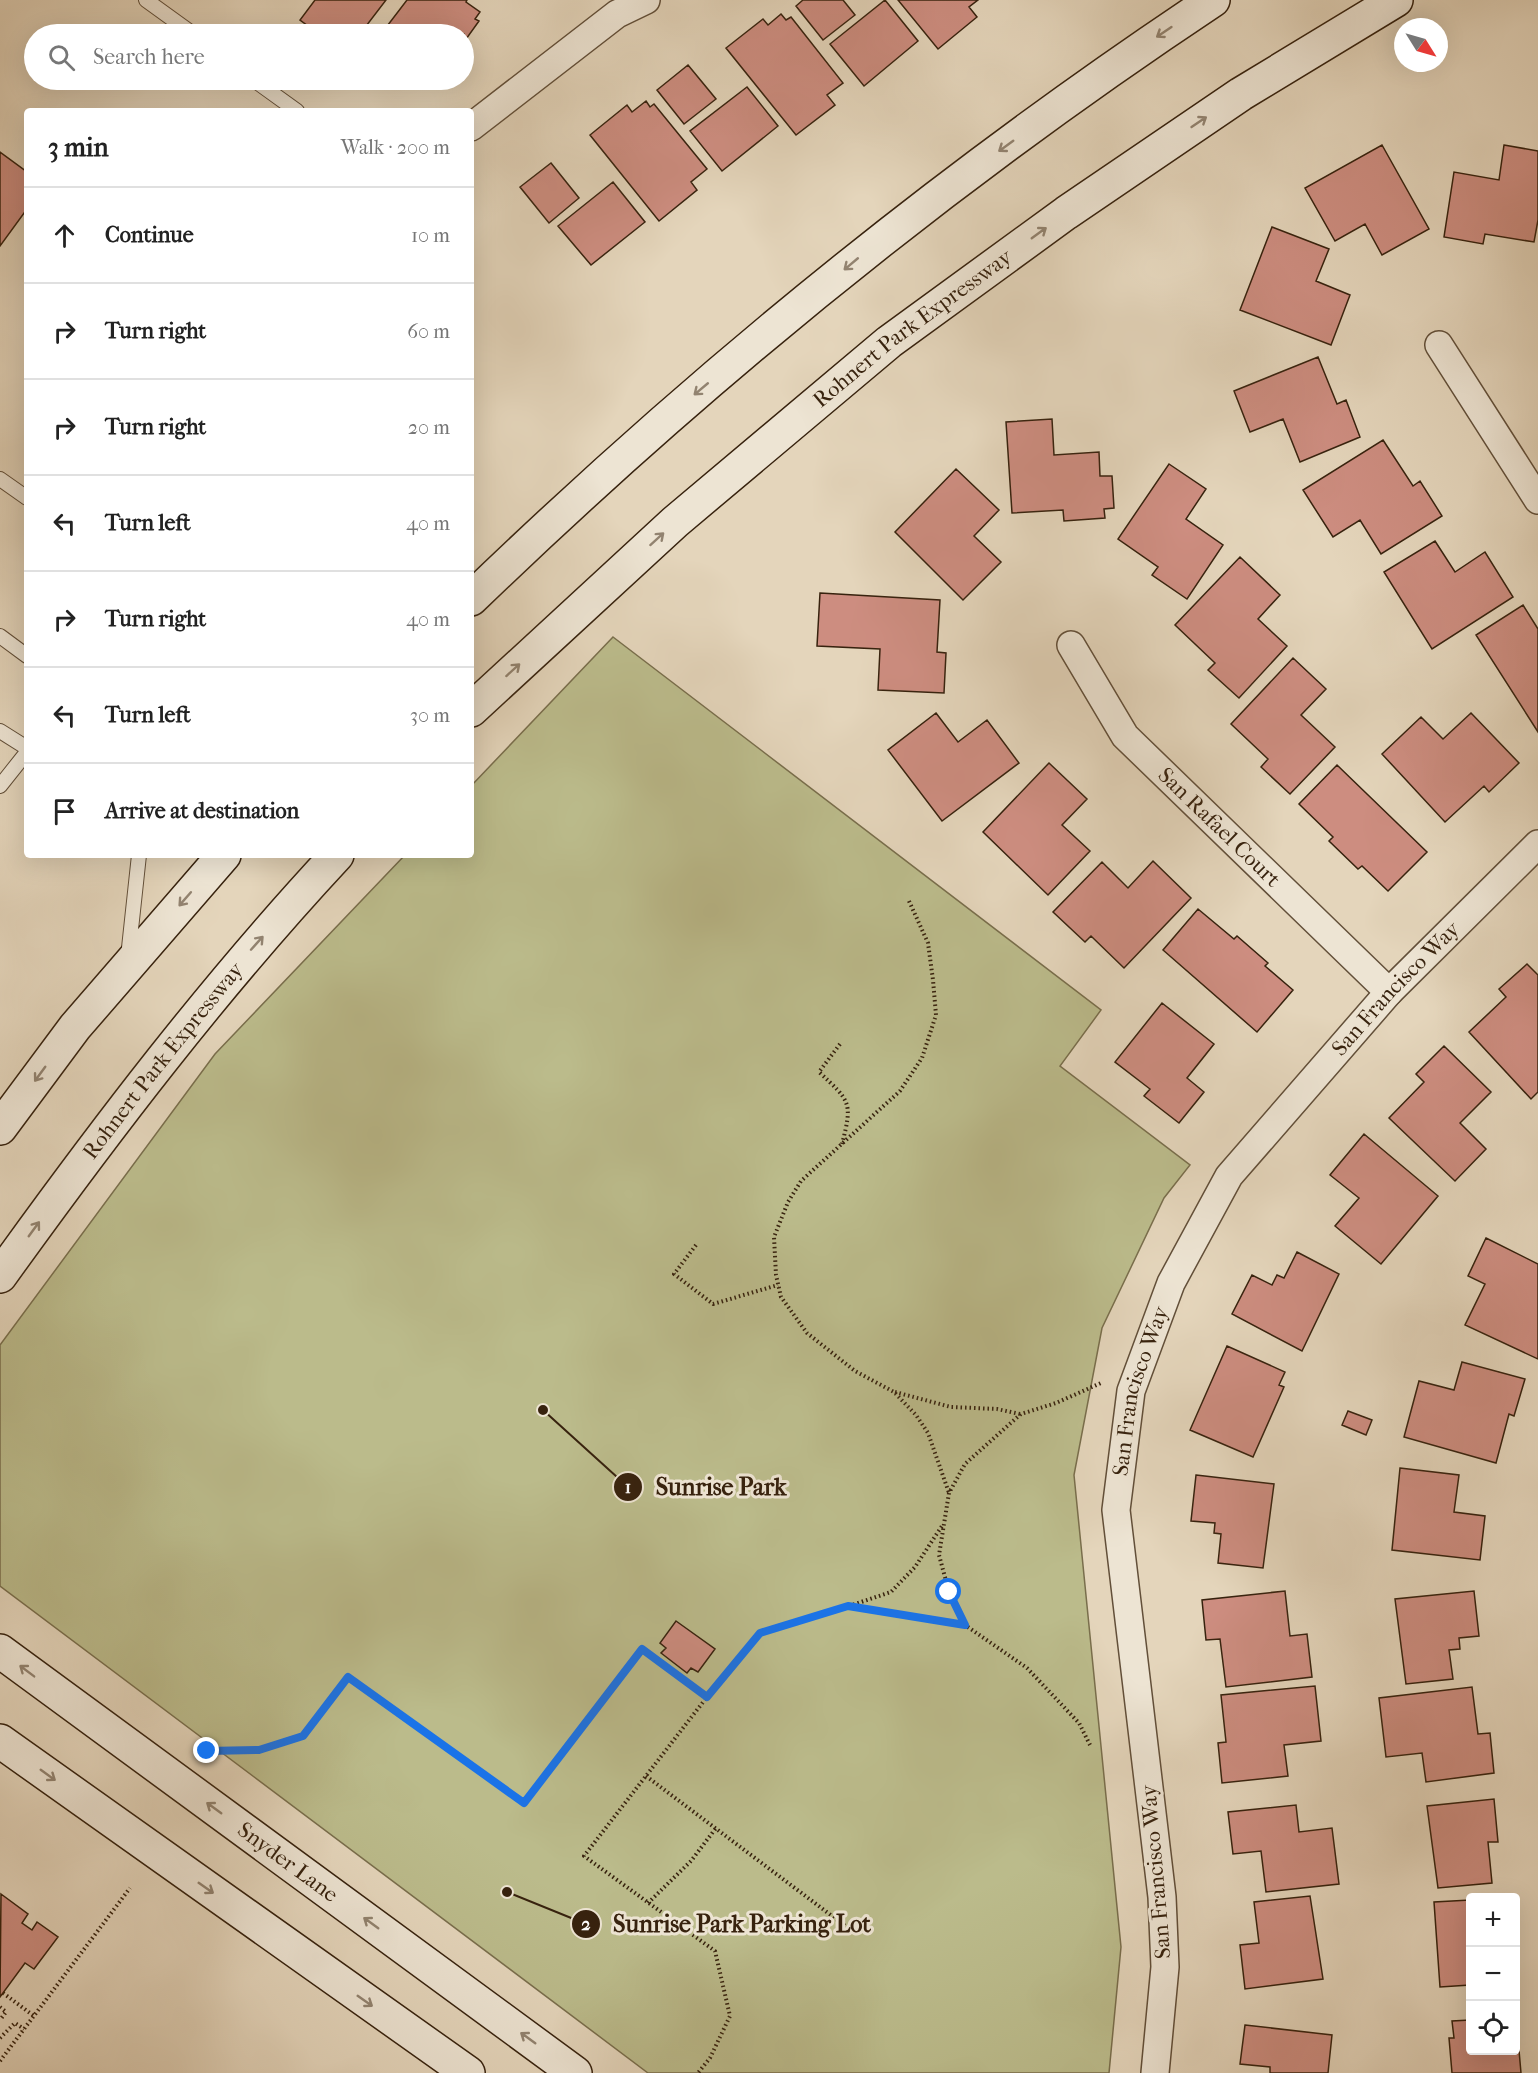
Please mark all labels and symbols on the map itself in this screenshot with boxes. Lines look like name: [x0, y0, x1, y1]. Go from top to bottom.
north arrow: [1394, 18, 1448, 72]
one-way arrow: [1156, 26, 1173, 39]
one-way arrow: [1190, 116, 1207, 128]
one-way arrow: [998, 140, 1014, 152]
one-way arrow: [1030, 227, 1046, 239]
street label: Rohnert Park Expressway: [808, 243, 1018, 413]
one-way arrow: [843, 258, 859, 271]
one-way arrow: [694, 382, 709, 396]
one-way arrow: [649, 532, 664, 546]
one-way arrow: [505, 663, 520, 677]
street label: San Rafael Court: [1153, 762, 1286, 893]
one-way arrow: [178, 891, 192, 906]
street label: San Francisco Way: [1327, 915, 1466, 1061]
one-way arrow: [250, 935, 264, 950]
street label: Rohnert Park Expressway: [77, 956, 250, 1164]
one-way arrow: [34, 1066, 47, 1082]
one-way arrow: [28, 1221, 40, 1237]
street label: San Francisco Way: [1107, 1302, 1175, 1477]
callout: Sunrise Park: [613, 1466, 798, 1508]
text: Sunrise Park: [656, 1473, 787, 1501]
text: 1: [625, 1477, 631, 1498]
route start: [935, 1578, 961, 1604]
one-way arrow: [19, 1665, 35, 1677]
route end: [193, 1737, 219, 1763]
one-way arrow: [39, 1769, 55, 1781]
street label: San Francisco Way: [1135, 1783, 1177, 1960]
one-way arrow: [206, 1802, 222, 1814]
street label: Snyder Lane: [232, 1817, 343, 1908]
one-way arrow: [198, 1882, 214, 1894]
callout: Sunrise Park Parking Lot: [571, 1903, 883, 1945]
text: Sunrise Park Parking Lot: [613, 1910, 871, 1938]
text: 2: [581, 1914, 591, 1935]
one-way arrow: [363, 1917, 379, 1929]
one-way arrow: [357, 1995, 373, 2007]
one-way arrow: [521, 2032, 537, 2045]

